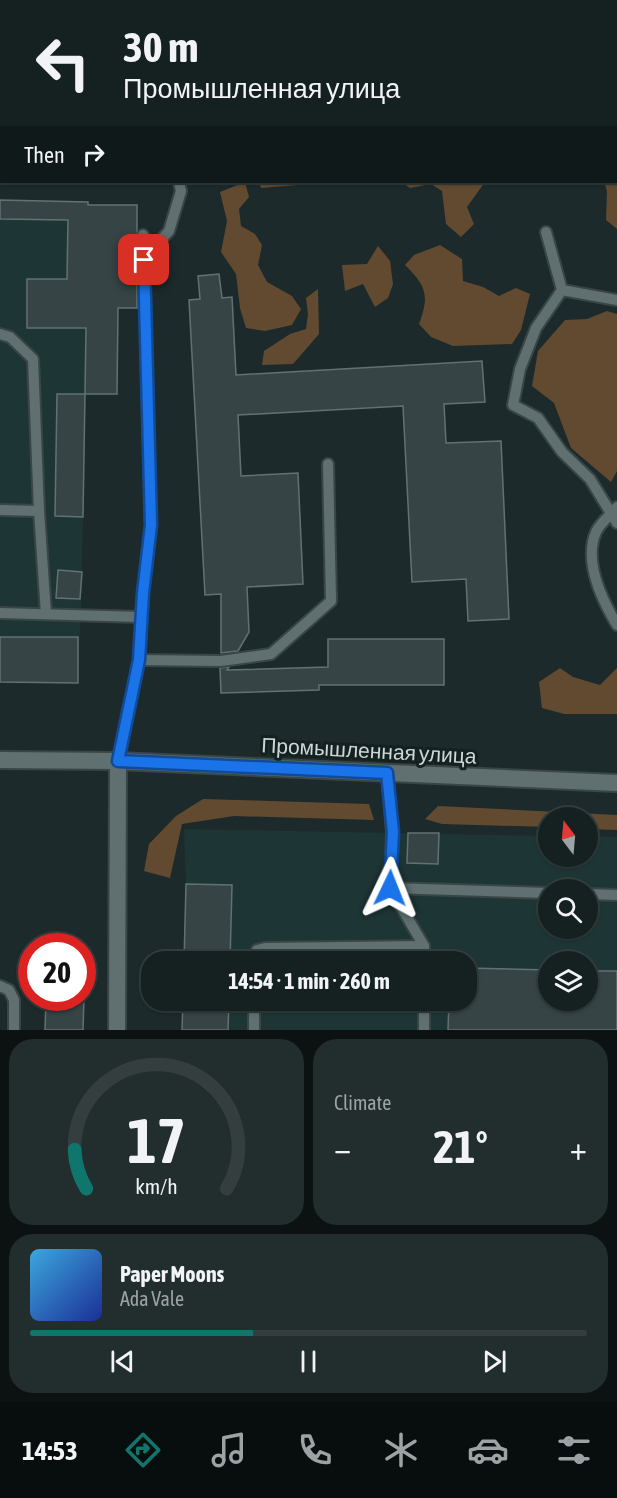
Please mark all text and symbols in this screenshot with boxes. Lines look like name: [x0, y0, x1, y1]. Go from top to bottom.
text: 30 m: [123, 23, 198, 71]
icon: left: [24, 24, 102, 102]
text: Промышленная улица: [123, 73, 400, 104]
icon: right: [77, 138, 110, 171]
text: Then: [24, 142, 65, 168]
pin: [118, 234, 169, 285]
icon: arrive: [127, 243, 160, 276]
street label: Промышленная улица: [261, 732, 478, 768]
north arrow: [538, 807, 598, 867]
map controls: [538, 807, 598, 1011]
position arrow: [358, 856, 422, 920]
button: search: [538, 879, 598, 939]
speed limit sign: 20: [18, 933, 96, 1011]
button: layers: [538, 951, 598, 1011]
text: 14:54 · 1 min · 260 m: [228, 968, 390, 994]
text: Climate: [334, 1091, 391, 1114]
text: 17: [127, 1105, 186, 1176]
text: 21°: [433, 1121, 488, 1173]
text: −: [334, 1129, 351, 1167]
text: +: [570, 1129, 587, 1167]
text: km/h: [135, 1174, 178, 1199]
text: Paper Moons: [120, 1261, 224, 1287]
text: Ada Vale: [120, 1287, 184, 1310]
icon: previous: [106, 1345, 139, 1378]
icon: pause: [292, 1345, 325, 1378]
icon: next: [478, 1345, 511, 1378]
icon: directions: [122, 1429, 164, 1471]
icon: music: [208, 1429, 250, 1471]
icon: phone: [294, 1429, 336, 1471]
icon: climate: [380, 1429, 422, 1471]
icon: car: [467, 1429, 509, 1471]
icon: filters: [553, 1429, 595, 1471]
text: 14:53: [22, 1435, 78, 1466]

